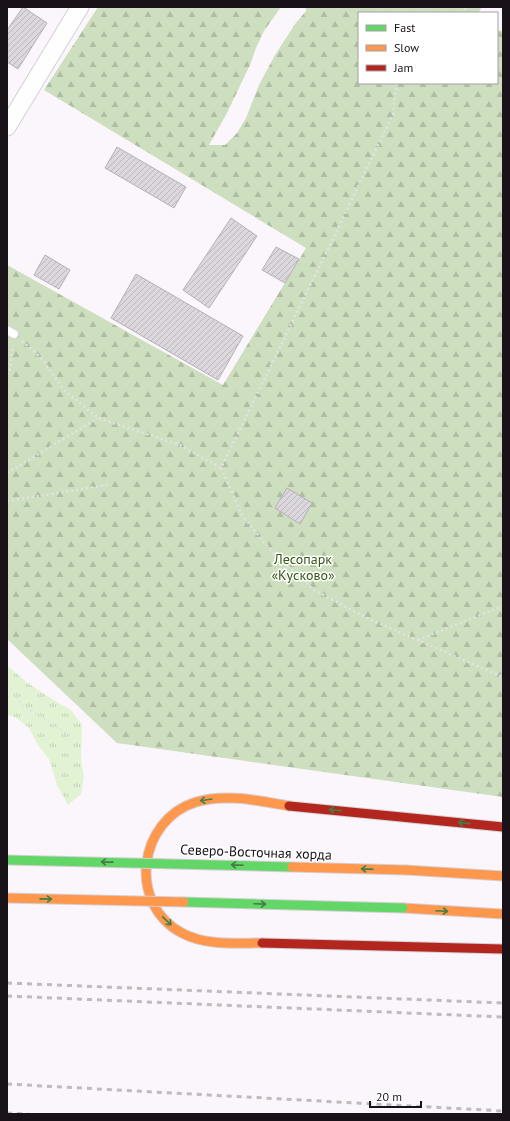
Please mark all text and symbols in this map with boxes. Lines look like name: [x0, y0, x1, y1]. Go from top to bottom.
legend: [358, 12, 498, 84]
text: Fast: [394, 20, 415, 35]
text: Slow: [394, 40, 419, 55]
text: Jam: [393, 60, 413, 75]
park label: Лесопарк «Кусково»: [271, 550, 335, 584]
one-way arrow: [199, 797, 212, 805]
one-way arrow: [329, 807, 342, 814]
one-way arrow: [458, 820, 471, 827]
street label: Северо-Восточная хорда: [180, 840, 332, 864]
one-way arrow: [101, 858, 114, 866]
one-way arrow: [231, 861, 244, 869]
one-way arrow: [361, 865, 374, 873]
one-way arrow: [39, 895, 52, 903]
one-way arrow: [253, 900, 266, 908]
one-way arrow: [435, 907, 448, 914]
one-way arrow: [162, 917, 172, 926]
scale bar: [370, 1083, 421, 1109]
text: 20 m: [376, 1089, 402, 1104]

